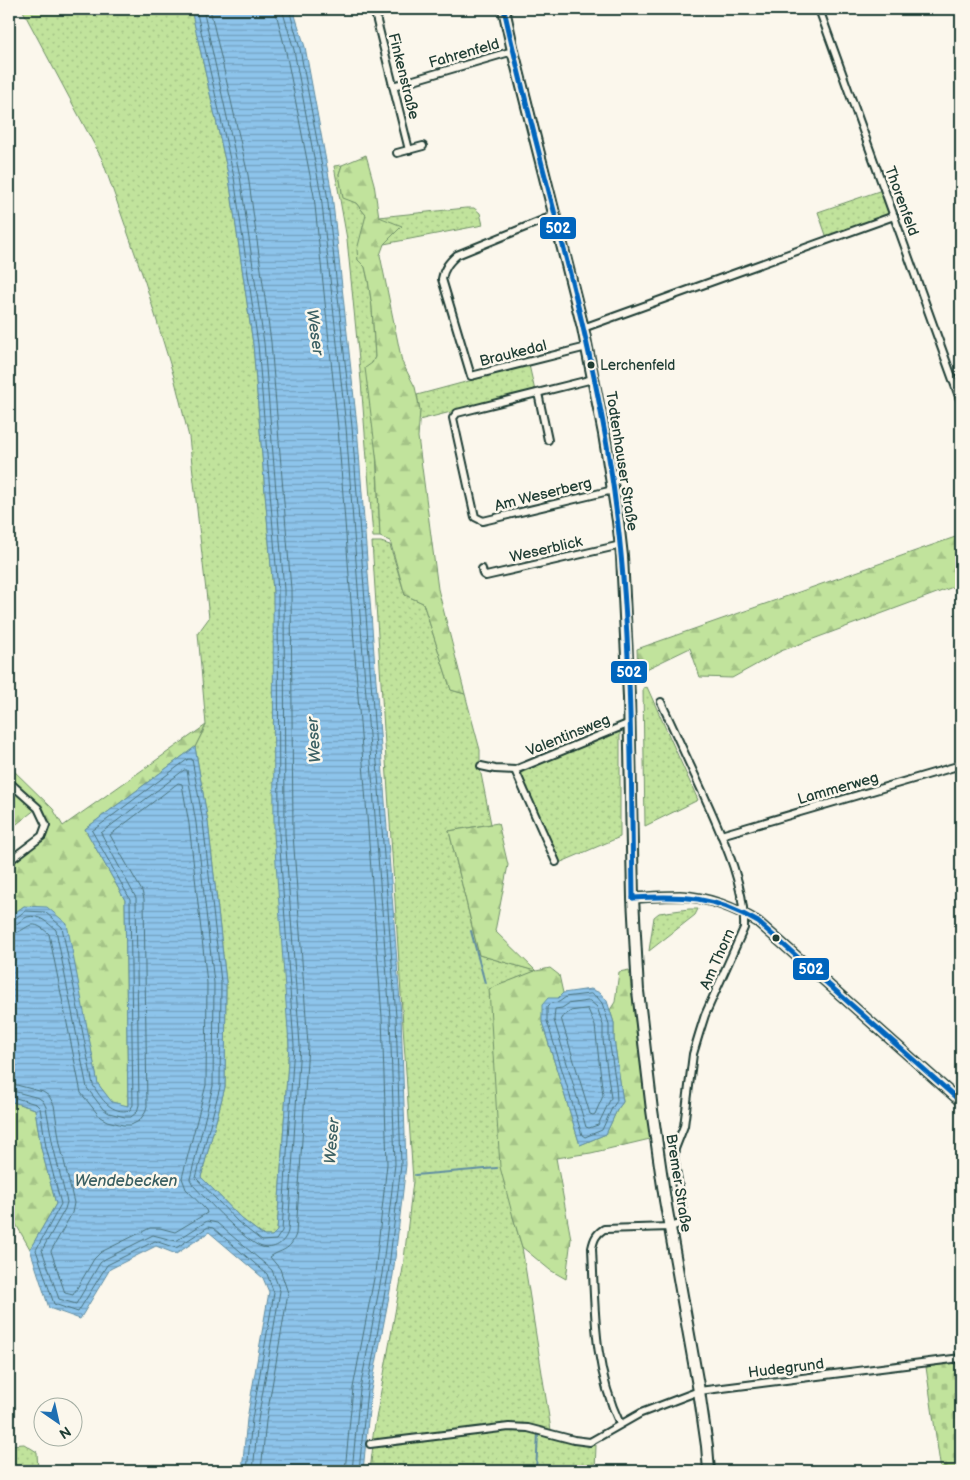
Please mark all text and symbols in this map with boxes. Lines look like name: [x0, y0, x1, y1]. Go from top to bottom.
street label: Finkenstraße: [384, 31, 423, 121]
street label: Fahrenfeld: [427, 34, 502, 73]
street label: Thorenfeld: [880, 164, 923, 239]
line badge: 502: [539, 216, 577, 240]
text: 502: [545, 220, 571, 237]
water label: Weser: [302, 308, 327, 358]
street label: Braukedal: [478, 336, 549, 371]
place label: Lerchenfeld: [600, 357, 675, 374]
marker: Lerchenfeld: [586, 360, 596, 370]
street label: Todtenhauser Straße: [601, 390, 642, 532]
street label: Am Weserberg: [493, 473, 594, 516]
street label: Weserblick: [508, 532, 585, 567]
line badge: 502: [610, 660, 648, 684]
text: 502: [616, 664, 642, 681]
street label: Valentinsweg: [524, 710, 613, 761]
water label: Weser: [303, 715, 326, 764]
street label: Lammerweg: [795, 768, 881, 809]
street label: Am Thorn: [696, 926, 739, 993]
unlabelled marker: [771, 933, 781, 943]
line badge: 502: [792, 957, 830, 981]
text: 502: [798, 961, 824, 978]
water label: Weser: [321, 1116, 344, 1165]
street label: Bremer Straße: [661, 1133, 696, 1234]
water label: Wendebecken: [74, 1172, 178, 1191]
street label: Hudegrund: [747, 1354, 825, 1383]
north arrow: [32, 1398, 82, 1448]
text: N: [56, 1422, 74, 1442]

